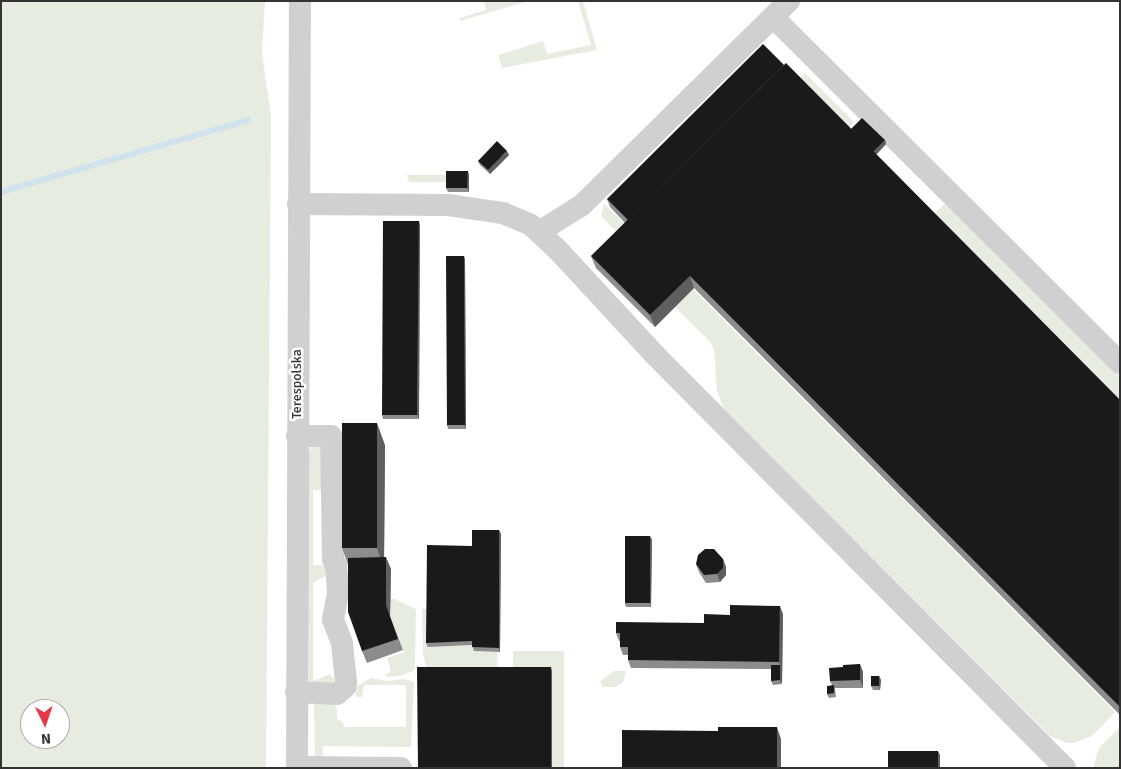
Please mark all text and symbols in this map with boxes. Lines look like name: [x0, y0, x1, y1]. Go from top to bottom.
street label: Terespolska: [289, 349, 305, 419]
north arrow: [20, 699, 70, 749]
text: N: [41, 730, 51, 747]

